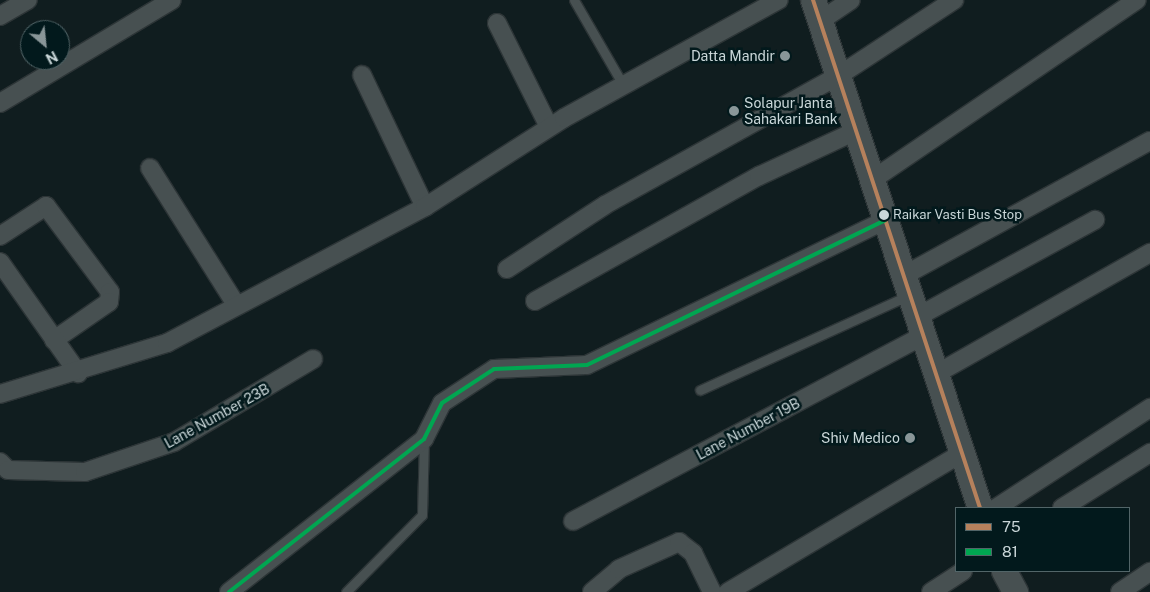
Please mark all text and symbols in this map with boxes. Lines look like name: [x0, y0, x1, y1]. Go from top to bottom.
north arrow: [20, 20, 70, 70]
text: N: [43, 48, 60, 67]
place label: Datta Mandir: [691, 48, 775, 64]
marker: Datta Mandir: [779, 50, 791, 62]
place label: Solapur Janta Sahakari Bank: [744, 95, 838, 128]
marker: Solapur Janta Sahakari Bank: [728, 105, 740, 117]
place label: Raikar Vasti Bus Stop: [893, 207, 1022, 223]
marker: Raikar Vasti Bus Stop: [879, 210, 889, 220]
street label: Lane Number 23B: [161, 380, 273, 452]
street label: Lane Number 19B: [693, 395, 803, 463]
place label: Shiv Medico: [821, 430, 900, 446]
marker: Shiv Medico: [904, 432, 916, 444]
legend: [955, 507, 1130, 572]
text: 75: [1002, 518, 1021, 535]
text: 81: [1002, 543, 1018, 560]

